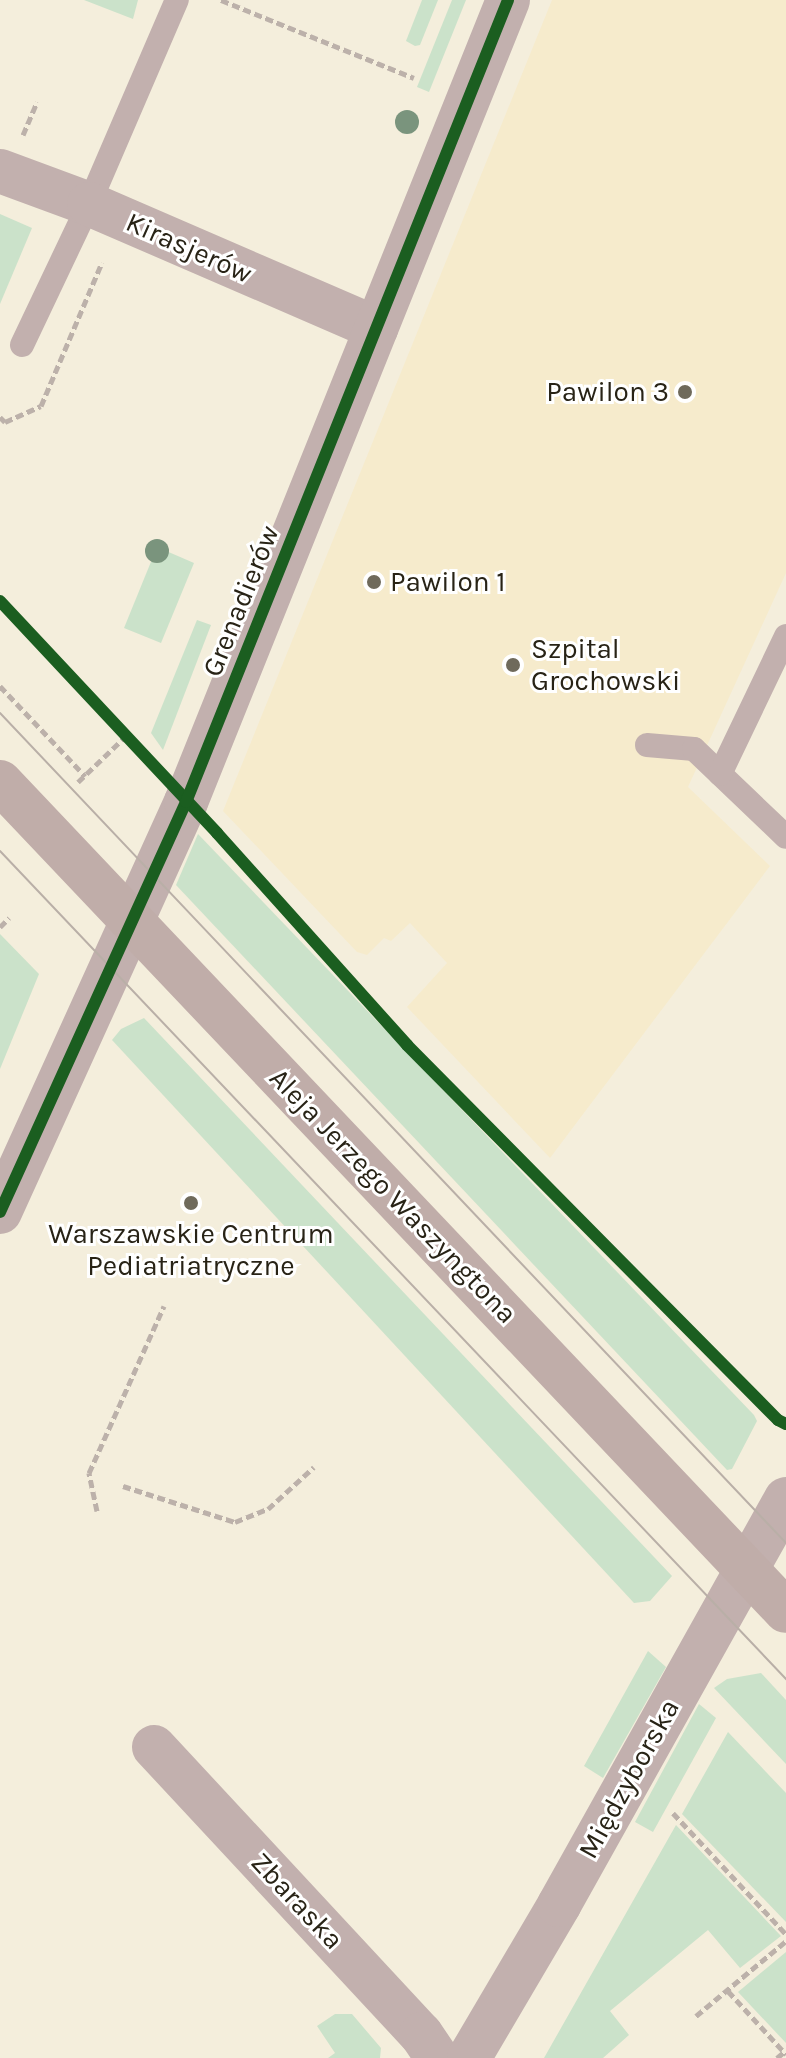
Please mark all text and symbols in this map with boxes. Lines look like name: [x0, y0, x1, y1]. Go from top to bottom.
street label: Kirasjerów: [121, 205, 257, 291]
place label: Pawilon 3: [546, 375, 669, 409]
marker: Pawilon 3: [676, 383, 694, 401]
street label: Grenadierów: [195, 521, 287, 681]
place label: Pawilon 1: [390, 565, 505, 599]
marker: Pawilon 1: [365, 573, 383, 591]
place label: Szpital Grochowski: [531, 632, 680, 698]
marker: Szpital Grochowski: [502, 654, 524, 676]
street label: Aleja Jerzego Waszyngtona: [262, 1061, 524, 1331]
marker: Warszawskie Centrum Pediatriatryczne: [180, 1192, 202, 1214]
place label: Warszawskie Centrum Pediatriatryczne: [48, 1217, 334, 1283]
street label: Międzyborska: [571, 1693, 687, 1865]
street label: Zbaraska: [244, 1846, 350, 1956]

